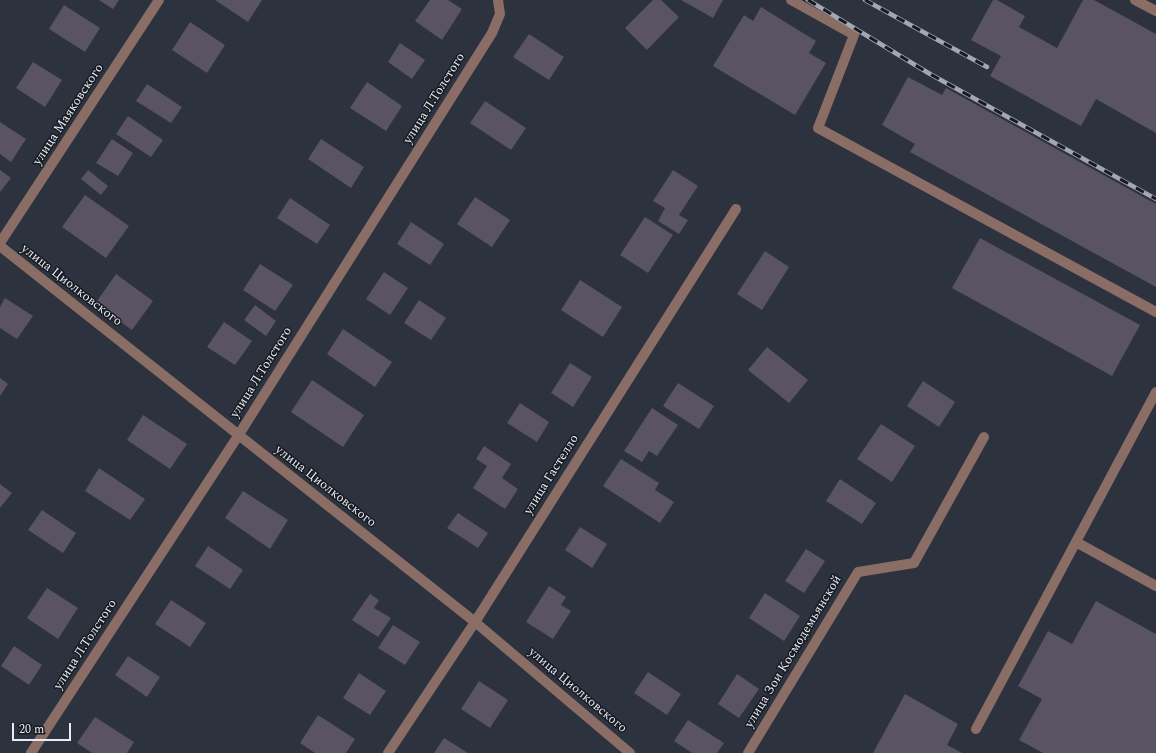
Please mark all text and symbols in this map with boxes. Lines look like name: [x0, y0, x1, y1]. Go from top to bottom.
street label: улица Л.Толстого: [401, 51, 469, 147]
street label: улица Маяковского: [30, 61, 108, 169]
street label: улица Циолковского: [17, 242, 125, 330]
street label: улица Л.Толстого: [228, 325, 296, 421]
street label: улица Гастелло: [521, 432, 583, 518]
street label: улица Циолковского: [271, 443, 379, 531]
street label: улица Зои Космодемьянской: [742, 573, 846, 731]
street label: улица Л.Толстого: [51, 597, 121, 693]
street label: улица Циолковского: [524, 645, 630, 737]
scale bar: [14, 715, 73, 741]
text: 20 m: [19, 720, 44, 739]

